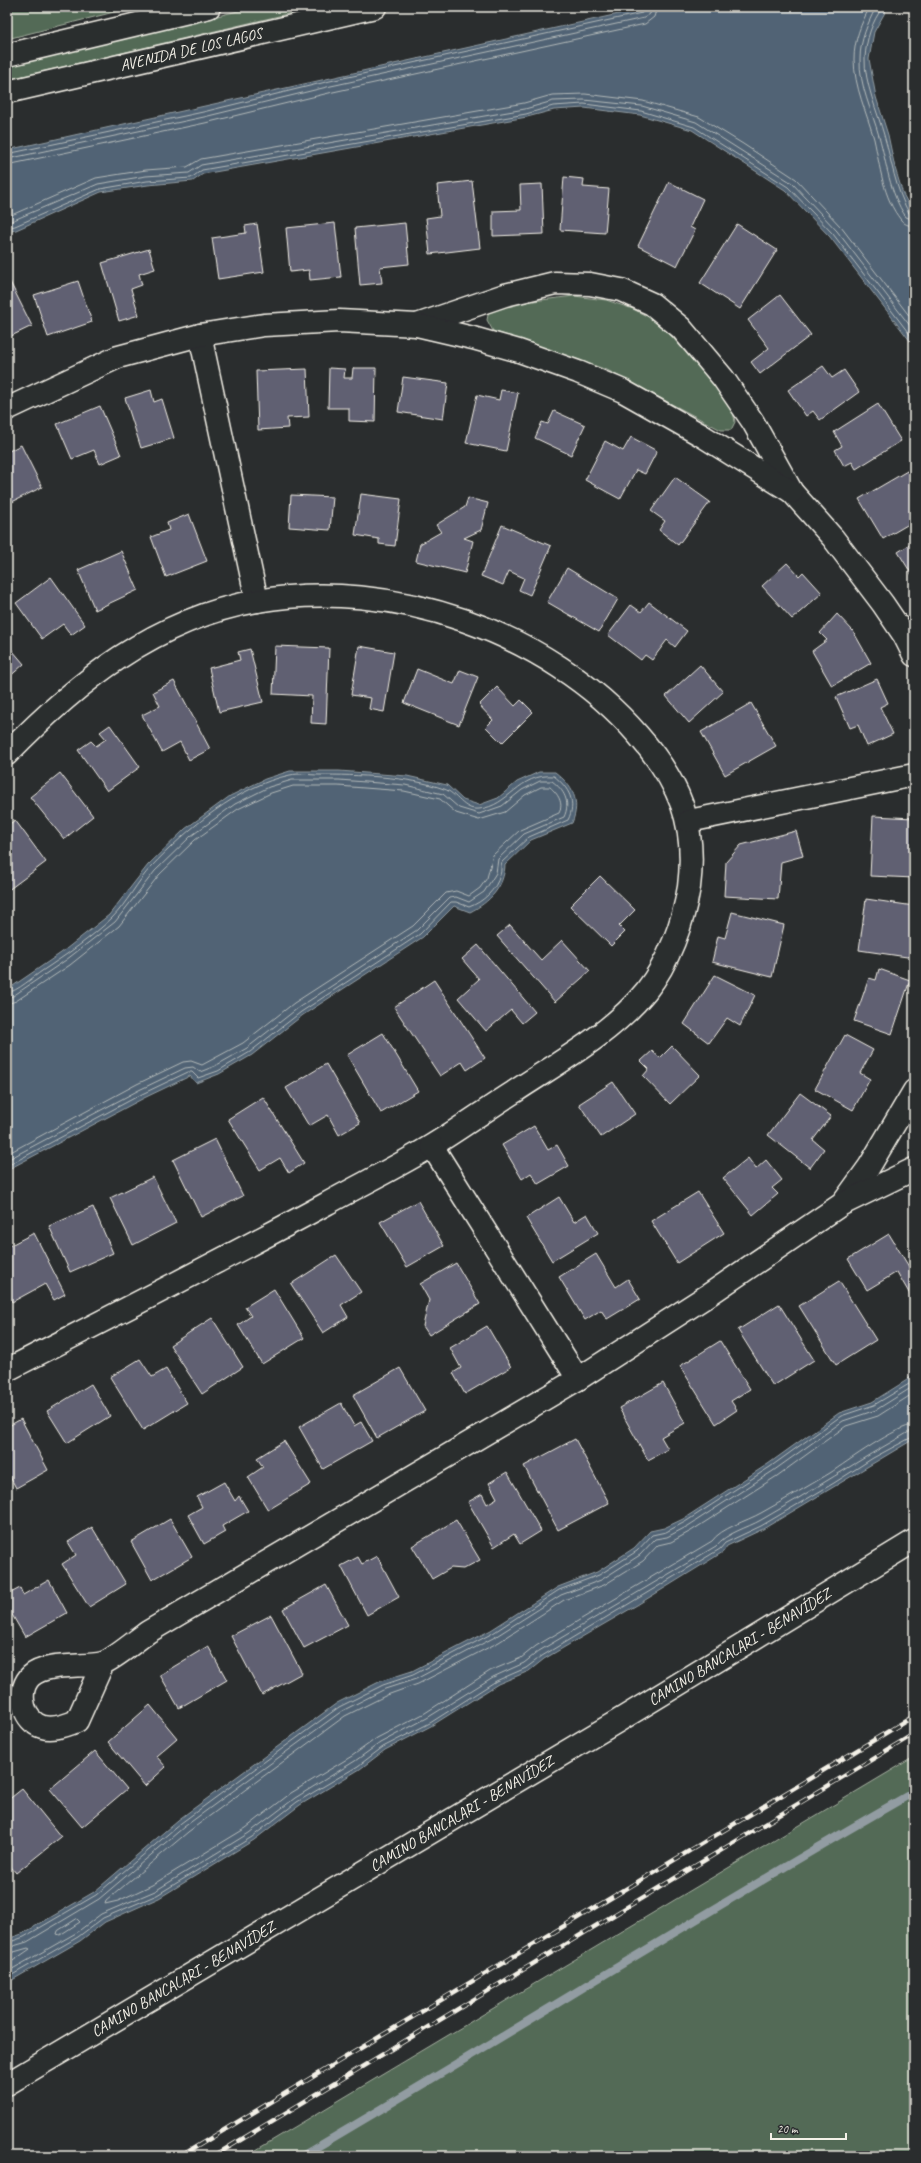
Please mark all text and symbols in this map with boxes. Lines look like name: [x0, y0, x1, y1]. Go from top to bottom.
street label: AVENIDA DE LOS LAGOS: [118, 23, 266, 76]
street label: CAMINO BANCALARI - BENAVÍDEZ: [644, 1582, 837, 1710]
street label: CAMINO BANCALARI - BENAVÍDEZ: [366, 1750, 560, 1876]
street label: CAMINO BANCALARI - BENAVÍDEZ: [88, 1916, 281, 2042]
scale bar: [771, 2115, 846, 2141]
text: 20 m: [777, 2121, 799, 2137]

